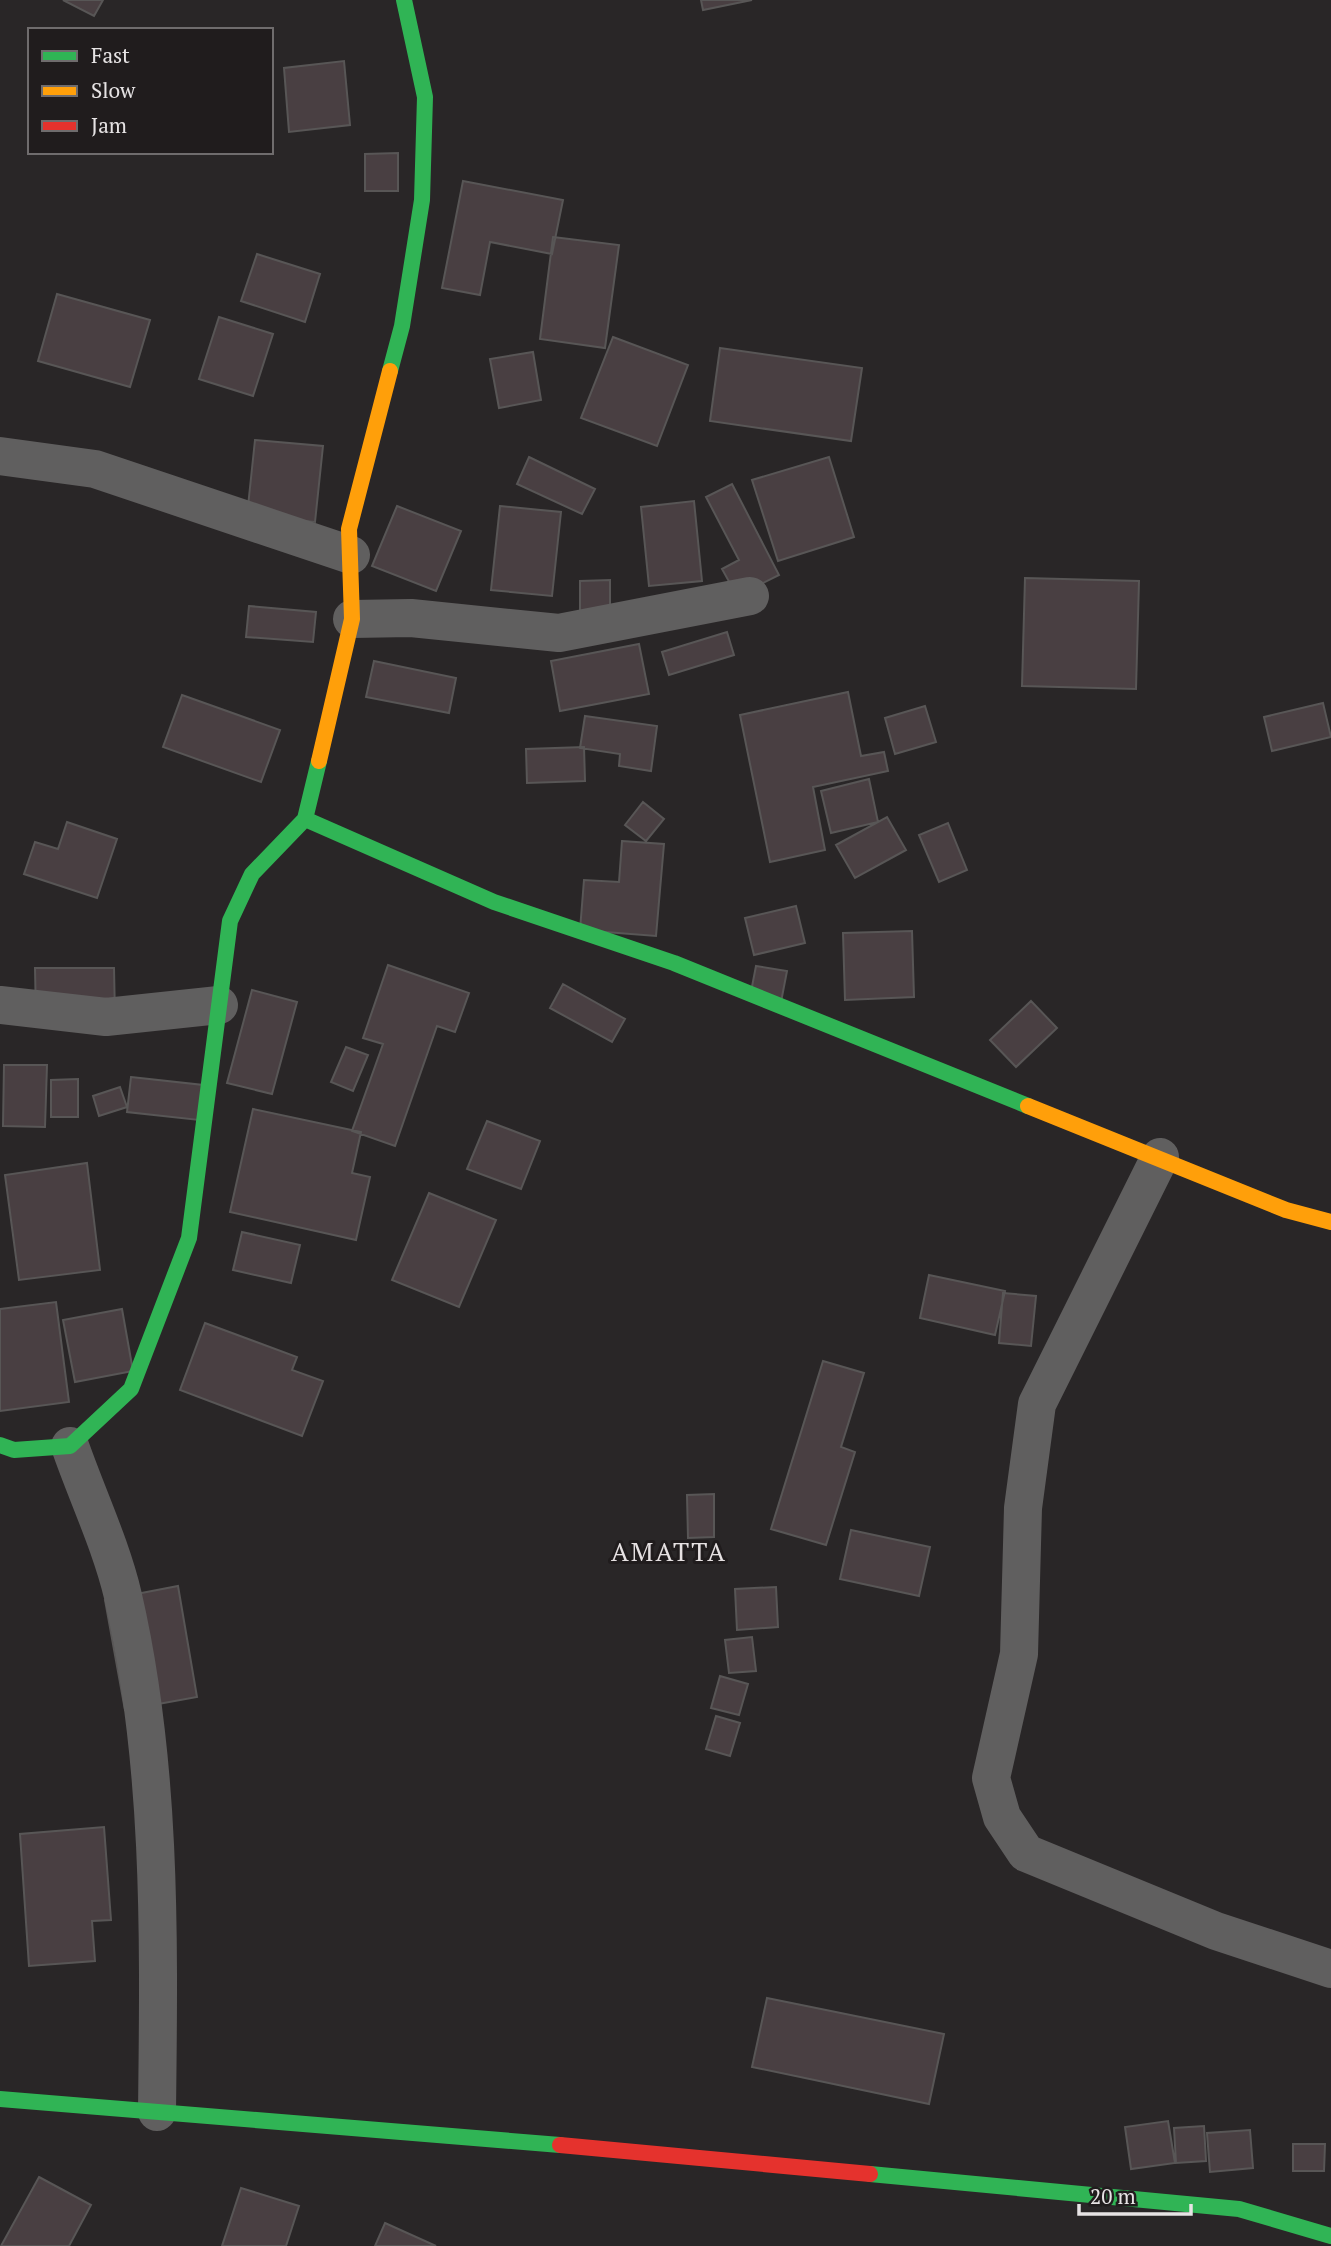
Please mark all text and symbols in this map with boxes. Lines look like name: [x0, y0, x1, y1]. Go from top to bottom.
legend: [28, 28, 273, 154]
text: Fast: [91, 41, 130, 69]
text: Slow: [91, 76, 136, 104]
text: Jam: [91, 111, 127, 139]
district label: AMATTA: [611, 1534, 727, 1568]
scale bar: [1079, 2172, 1191, 2216]
text: 20 m: [1090, 2182, 1136, 2210]

